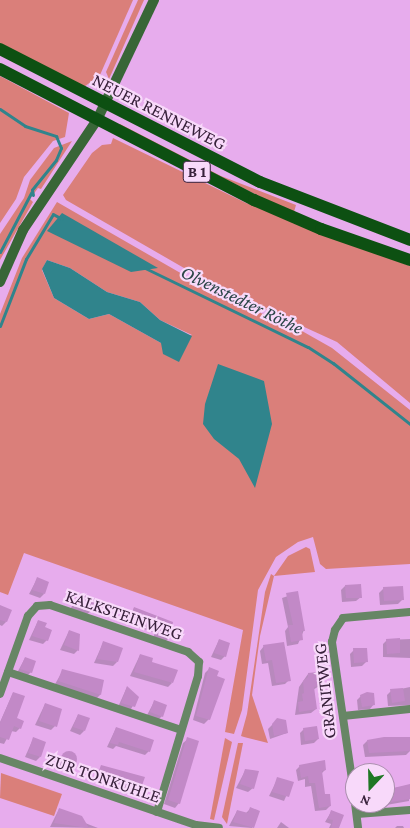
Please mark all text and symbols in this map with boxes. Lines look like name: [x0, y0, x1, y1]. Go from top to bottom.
street label: NEUER RENNEWEG: [89, 69, 229, 155]
road number: B 1: [182, 158, 212, 186]
water label: Olvenstedter Röthe: [177, 261, 307, 339]
street label: KALKSTEINWEG: [63, 585, 185, 645]
street label: GRANITWEG: [309, 642, 341, 740]
street label: ZUR TONKUHLE: [43, 748, 163, 808]
north arrow: [345, 763, 395, 813]
text: N: [358, 792, 372, 810]

